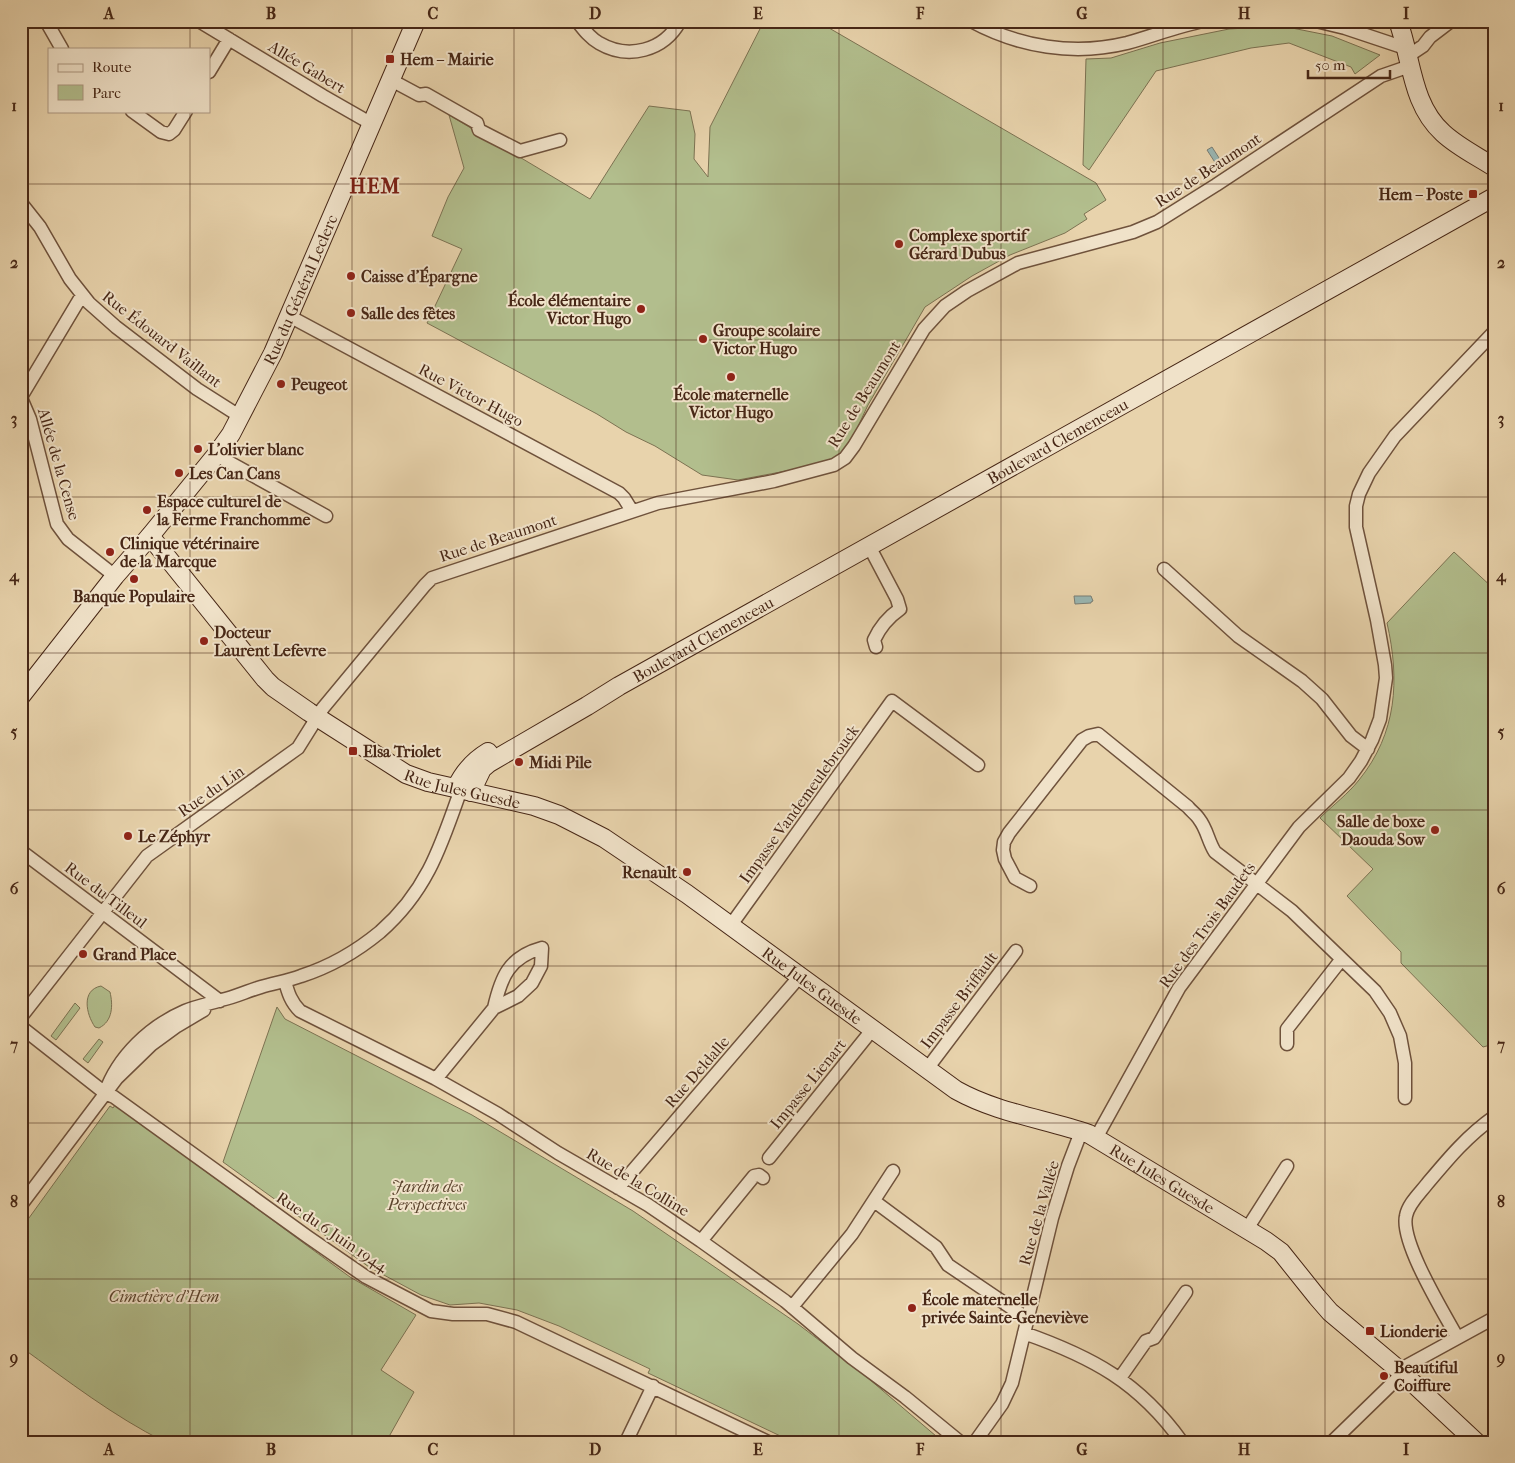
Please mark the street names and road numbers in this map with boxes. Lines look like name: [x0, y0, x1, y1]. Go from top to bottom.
street label: Allée Gabert: [264, 36, 349, 97]
street label: Rue de Beaumont: [1151, 128, 1265, 211]
street label: Rue du Général Leclerc: [259, 212, 341, 368]
street label: Rue Édouard Vaillant: [99, 286, 226, 392]
street label: Rue de Beaumont: [823, 337, 905, 451]
street label: Rue Victor Hugo: [415, 359, 527, 431]
street label: Boulevard Clemenceau: [984, 394, 1131, 488]
street label: Allée de la Cense: [34, 405, 84, 522]
street label: Rue de Beaumont: [437, 510, 559, 566]
street label: Boulevard Clemenceau: [629, 592, 777, 686]
street label: Impasse Vandemeulebrouck: [735, 721, 863, 887]
street label: Rue du Lin: [174, 761, 248, 821]
street label: Rue Jules Guesde: [402, 765, 522, 812]
street label: Rue du Tilleul: [61, 858, 151, 932]
street label: Rue des Trois Baudets: [1155, 858, 1259, 992]
street label: Rue Jules Guesde: [759, 943, 866, 1028]
street label: Impasse Briffault: [916, 948, 1002, 1052]
street label: Rue Deldalle: [661, 1032, 733, 1112]
street label: Impasse Lienart: [766, 1035, 850, 1133]
street label: Rue Jules Guesde: [1107, 1139, 1218, 1217]
street label: Rue de la Colline: [583, 1144, 693, 1220]
street label: Rue de la Vallée: [1015, 1158, 1063, 1268]
street label: Rue du 6 Juin 1944: [273, 1188, 392, 1277]

